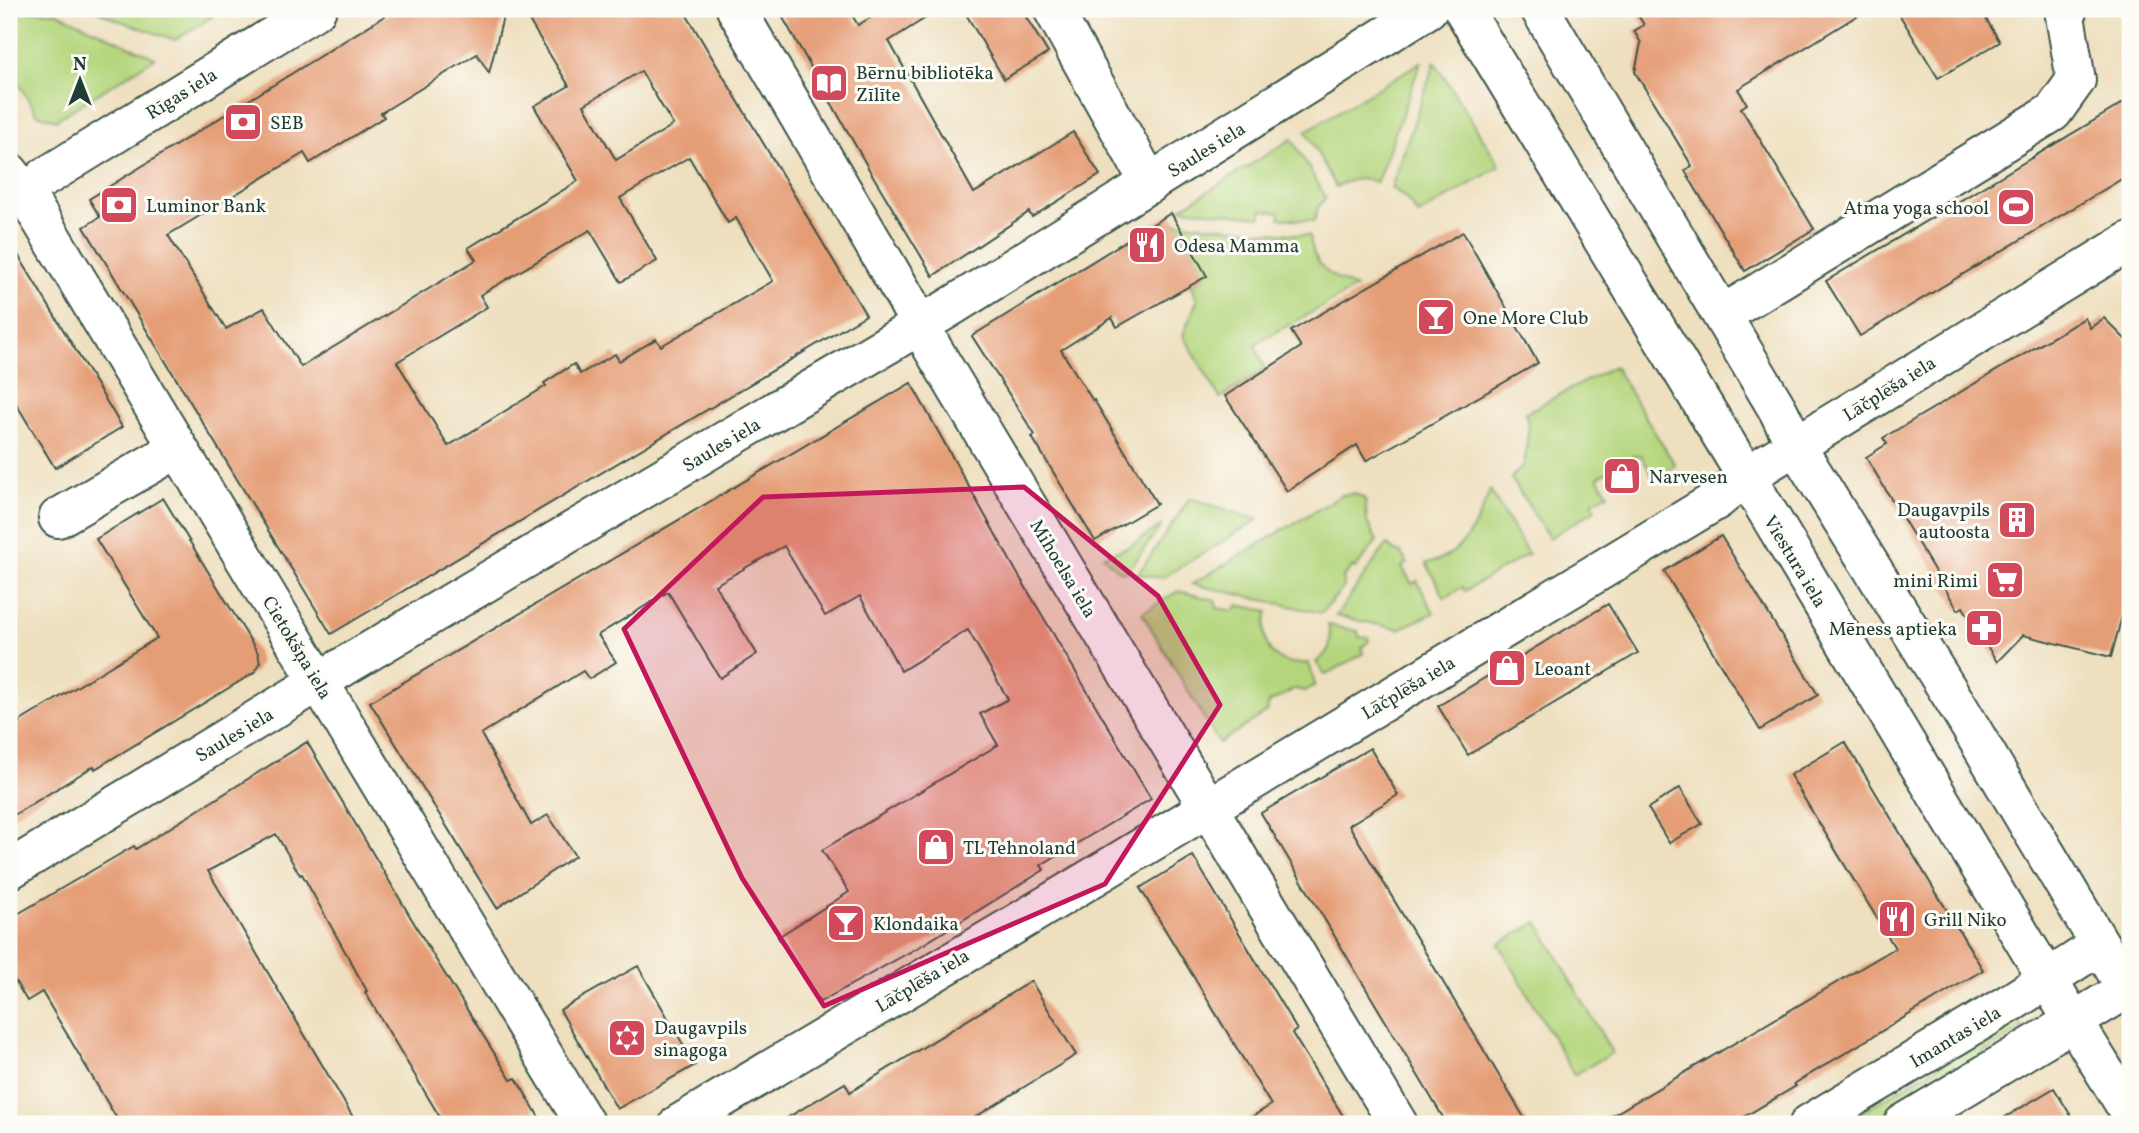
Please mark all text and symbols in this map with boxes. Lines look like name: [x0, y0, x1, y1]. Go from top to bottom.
north arrow: [46, 46, 116, 116]
text: N: [73, 52, 87, 78]
place label: Bērnu bibliotēka Zīlīte: [856, 61, 994, 109]
library icon: Bērnu bibliotēka Zīlīte: [808, 62, 850, 104]
street label: Rīgas iela: [141, 63, 223, 127]
bank icon: SEB: [222, 101, 264, 143]
place label: SEB: [270, 111, 304, 137]
street label: Saules iela: [1163, 117, 1251, 185]
bank icon: Luminor Bank: [98, 184, 140, 226]
sports icon: Atma yoga school: [1995, 186, 2037, 228]
place label: Luminor Bank: [146, 194, 266, 220]
place label: Atma yoga school: [1843, 196, 1989, 222]
restaurant icon: Odesa Mamma: [1126, 224, 1168, 266]
place label: Odesa Mamma: [1174, 234, 1299, 260]
bar icon: One More Club: [1415, 296, 1457, 338]
place label: One More Club: [1463, 306, 1588, 332]
street label: Lāčplēša iela: [1839, 351, 1942, 429]
street label: Saules iela: [678, 412, 766, 479]
shop icon: Narvesen: [1601, 455, 1643, 497]
place label: Narvesen: [1649, 465, 1728, 491]
place label: Daugavpils autoosta: [1897, 498, 1990, 546]
building icon: Daugavpils autoosta: [1996, 499, 2038, 541]
street label: Viestura iela: [1757, 511, 1832, 613]
street label: Mihoelsa iela: [1023, 515, 1102, 623]
supermarket icon: mini Rimi: [1984, 559, 2026, 601]
place label: mini Rimi: [1893, 569, 1978, 595]
street label: Cietokšņa iela: [255, 591, 337, 705]
pharmacy icon: Mēness aptieka: [1963, 607, 2005, 649]
place label: Mēness aptieka: [1829, 617, 1957, 643]
shop icon: Leoant: [1486, 647, 1528, 689]
street label: Lāčplēša iela: [1357, 650, 1461, 727]
place label: Leoant: [1534, 657, 1592, 683]
street label: Saules iela: [191, 702, 279, 769]
shop icon: TL Tehnoland: [915, 826, 957, 868]
place label: TL Tehnoland: [963, 836, 1076, 862]
restaurant icon: Grill Niko: [1876, 898, 1918, 940]
bar icon: Klondaika: [825, 902, 867, 944]
place label: Grill Niko: [1924, 908, 2007, 934]
place label: Klondaika: [873, 912, 959, 938]
street label: Lāčplēša iela: [871, 943, 975, 1020]
street label: Imantas iela: [1905, 1000, 2007, 1075]
place label: Daugavpils sinagoga: [654, 1016, 747, 1064]
synagogue icon: Daugavpils sinagoga: [606, 1017, 648, 1059]

